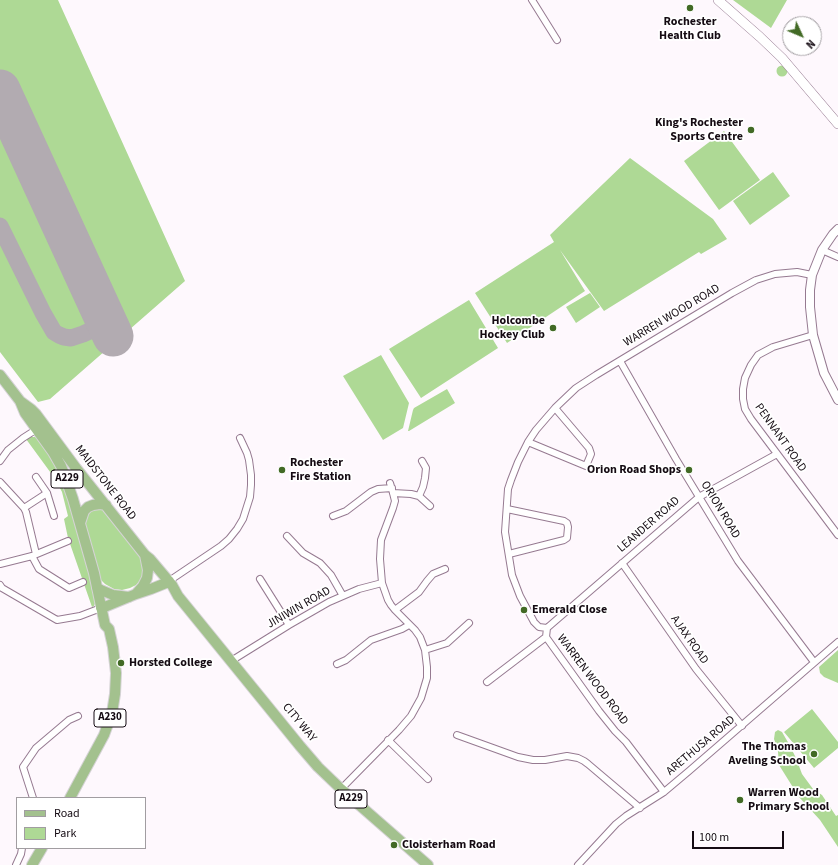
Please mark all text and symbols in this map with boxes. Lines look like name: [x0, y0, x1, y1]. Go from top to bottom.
marker: Rochester Health Club: [685, 3, 695, 13]
place label: Rochester Health Club: [659, 15, 721, 43]
north arrow: [782, 16, 822, 56]
text: N: [802, 36, 818, 52]
place label: King's Rochester Sports Centre: [655, 116, 743, 144]
marker: King's Rochester Sports Centre: [746, 125, 756, 135]
street label: WARREN WOOD ROAD: [621, 282, 723, 350]
place label: Holcombe Hockey Club: [479, 314, 545, 342]
marker: Holcombe Hockey Club: [548, 323, 558, 333]
street label: PENNANT ROAD: [751, 401, 809, 475]
street label: MAIDSTONE ROAD: [71, 443, 139, 523]
place label: Rochester Fire Station: [290, 456, 351, 484]
place label: Orion Road Shops: [587, 463, 681, 477]
marker: Rochester Fire Station: [277, 465, 287, 475]
marker: Orion Road Shops: [684, 465, 694, 475]
road number: A229: [51, 470, 83, 488]
street label: ORION ROAD: [697, 479, 743, 541]
street label: LEANDER ROAD: [615, 494, 683, 556]
street label: JINIWIN ROAD: [265, 584, 333, 632]
place label: Emerald Close: [532, 603, 607, 617]
marker: Emerald Close: [519, 605, 529, 615]
street label: AJAX ROAD: [667, 613, 711, 667]
street label: WARREN WOOD ROAD: [553, 632, 631, 728]
place label: Horsted College: [129, 656, 212, 670]
marker: Horsted College: [116, 658, 126, 668]
street label: CITY WAY: [279, 701, 319, 745]
road number: A230: [94, 709, 126, 727]
street label: ARETHUSA ROAD: [664, 713, 738, 779]
place label: The Thomas Aveling School: [729, 740, 806, 768]
marker: The Thomas Aveling School: [809, 749, 819, 759]
place label: Warren Wood Primary School: [748, 786, 829, 814]
road number: A229: [335, 790, 367, 808]
marker: Warren Wood Primary School: [735, 795, 745, 805]
legend: [16, 797, 146, 849]
text: Road: [54, 805, 80, 822]
scale bar: [694, 823, 786, 849]
text: Park: [54, 825, 76, 842]
text: 100 m: [699, 829, 729, 846]
place label: Cloisterham Road: [402, 838, 496, 852]
marker: Cloisterham Road: [389, 840, 399, 850]

